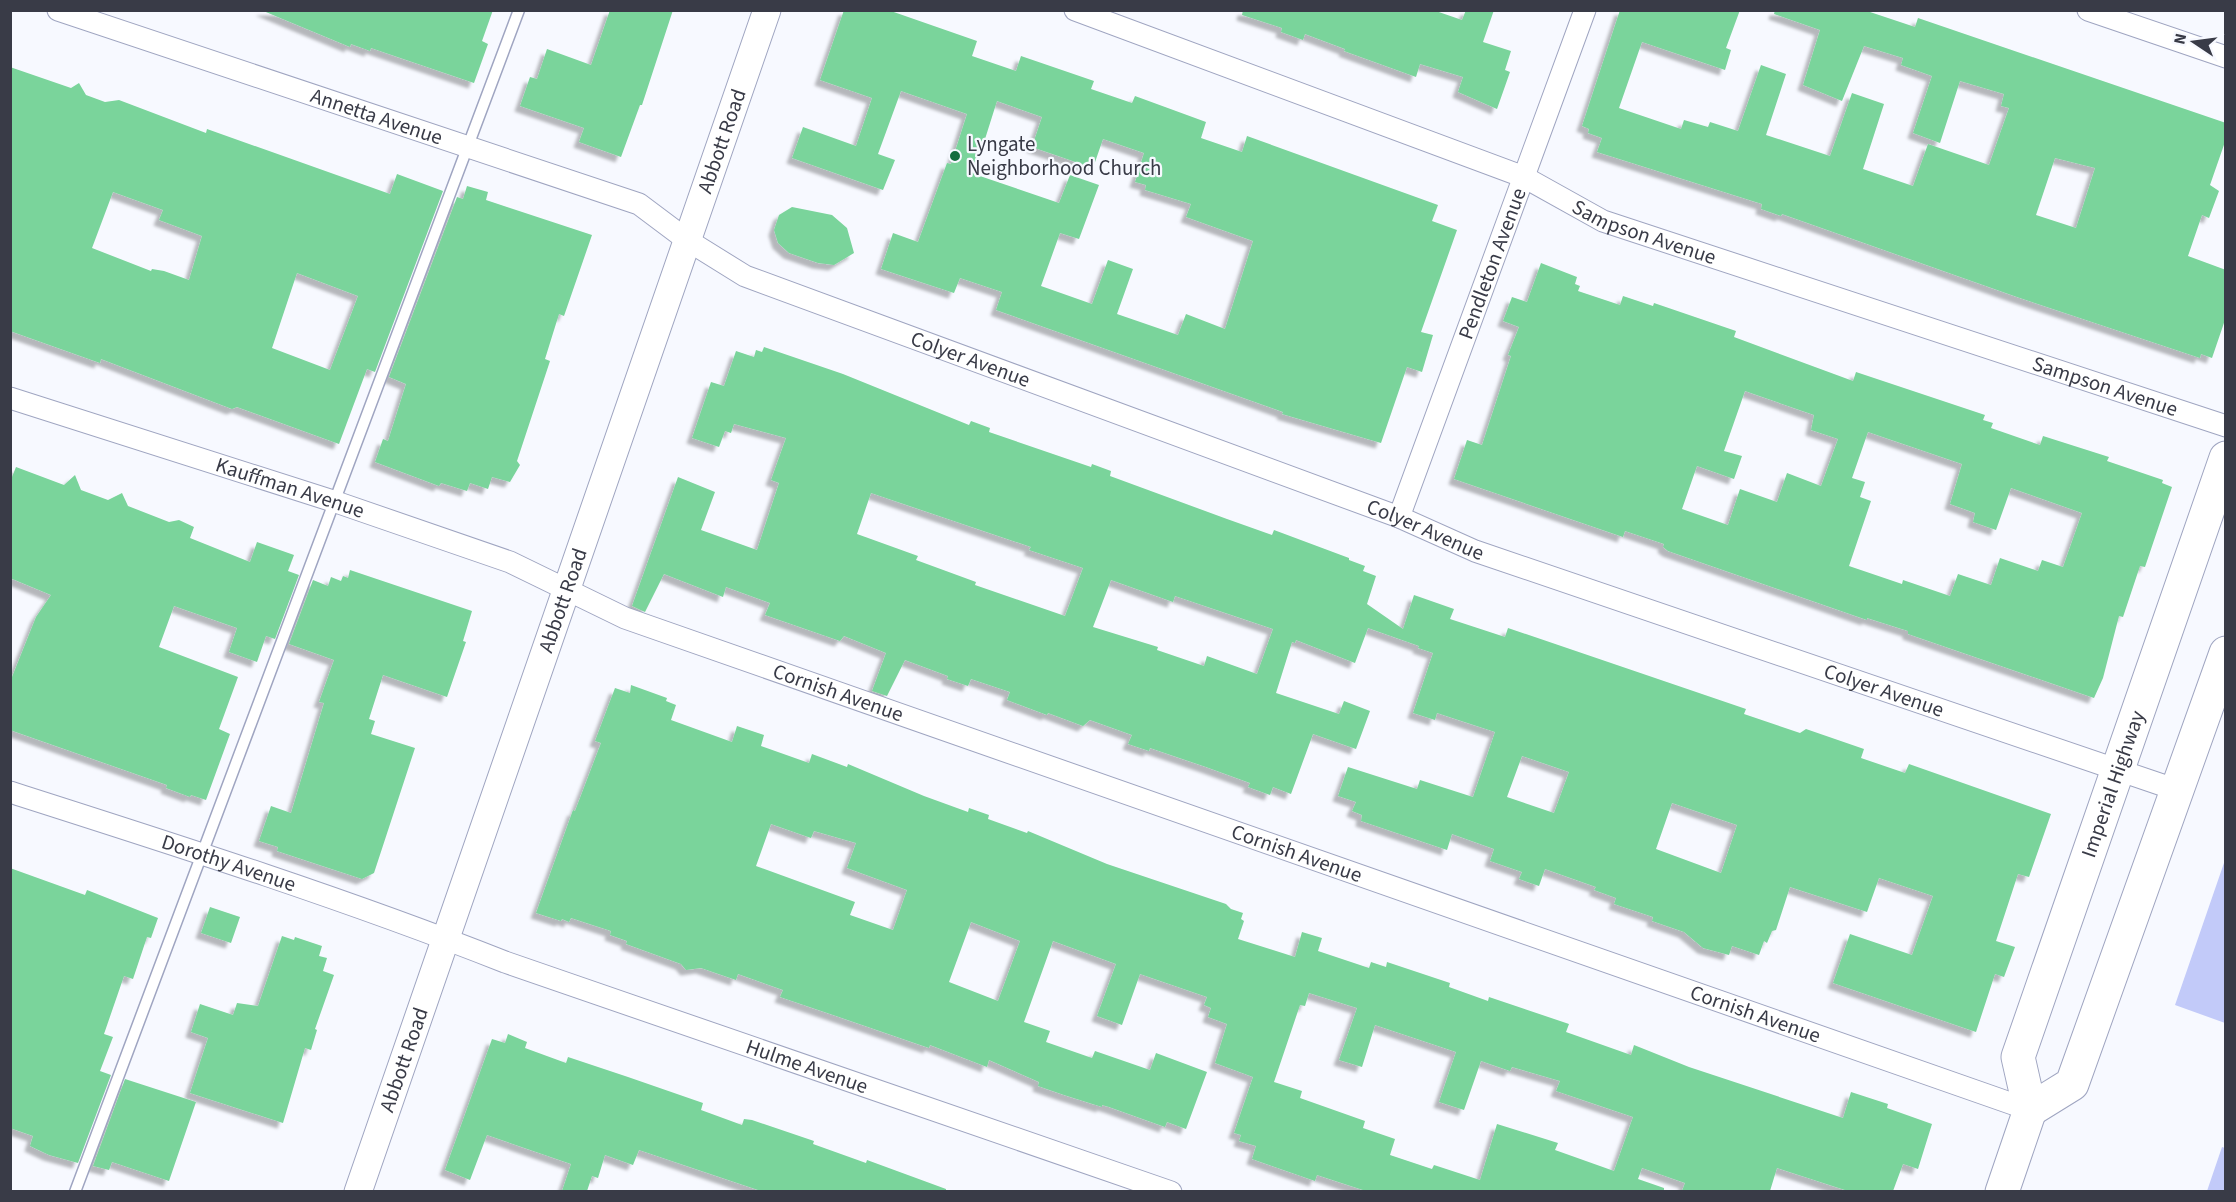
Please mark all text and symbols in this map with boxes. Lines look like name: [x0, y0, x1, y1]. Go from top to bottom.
north arrow: [2164, 12, 2224, 72]
text: N: [2168, 31, 2192, 47]
street label: Annetta Avenue: [307, 80, 447, 152]
street label: Abbott Road: [690, 85, 754, 197]
place label: Lyngate Neighborhood Church: [967, 129, 1161, 183]
marker: Lyngate Neighborhood Church: [948, 149, 962, 163]
street label: Pendleton Avenue: [1450, 184, 1533, 343]
street label: Sampson Avenue: [1567, 192, 1720, 272]
street label: Colyer Avenue: [906, 323, 1034, 395]
street label: Sampson Avenue: [2028, 348, 2182, 424]
street label: Kauffman Avenue: [212, 450, 369, 526]
street label: Colyer Avenue: [1362, 491, 1488, 568]
street label: Abbott Road: [531, 544, 595, 657]
street label: Cornish Avenue: [769, 656, 908, 729]
street label: Colyer Avenue: [1820, 656, 1948, 725]
street label: Imperial Highway: [2073, 706, 2152, 862]
street label: Cornish Avenue: [1227, 817, 1366, 890]
street label: Dorothy Avenue: [158, 827, 300, 899]
street label: Cornish Avenue: [1686, 977, 1825, 1051]
street label: Abbott Road: [372, 1003, 436, 1116]
street label: Hulme Avenue: [742, 1031, 872, 1101]

